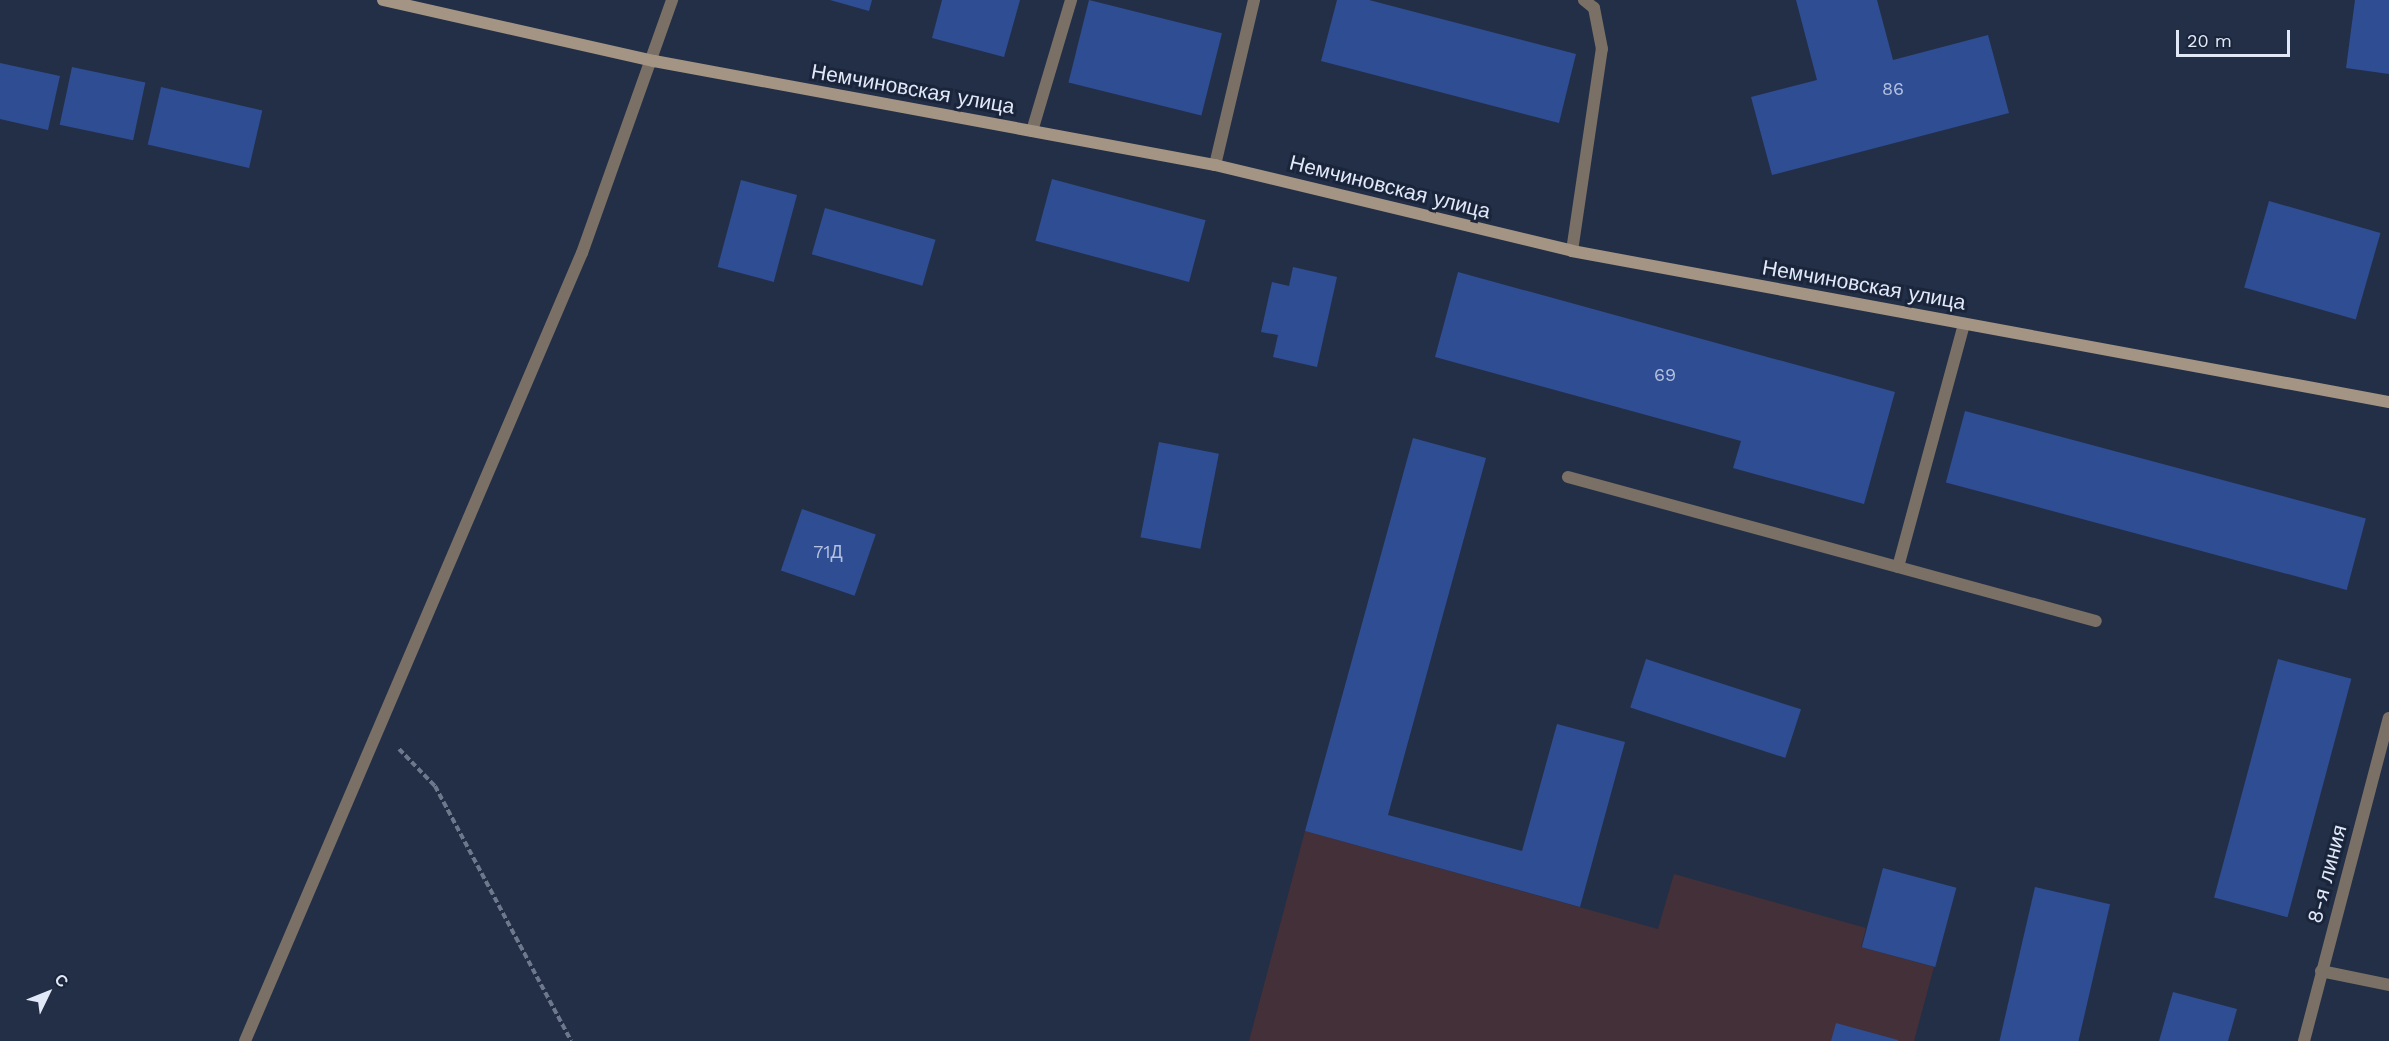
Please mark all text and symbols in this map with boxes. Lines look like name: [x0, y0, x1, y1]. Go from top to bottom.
scale bar: [2179, 18, 2293, 56]
text: 20 m: [2187, 30, 2232, 51]
street label: Немчиновская улица: [809, 59, 1017, 119]
house number: 86: [1882, 78, 1904, 100]
street label: Немчиновская улица: [1287, 150, 1493, 224]
street label: Немчиновская улица: [1760, 255, 1968, 315]
house number: 69: [1654, 364, 1676, 386]
house number: 71Д: [813, 541, 843, 563]
street label: 8-я линия: [2302, 822, 2352, 926]
north arrow: [18, 963, 78, 1023]
text: С: [51, 970, 72, 991]

